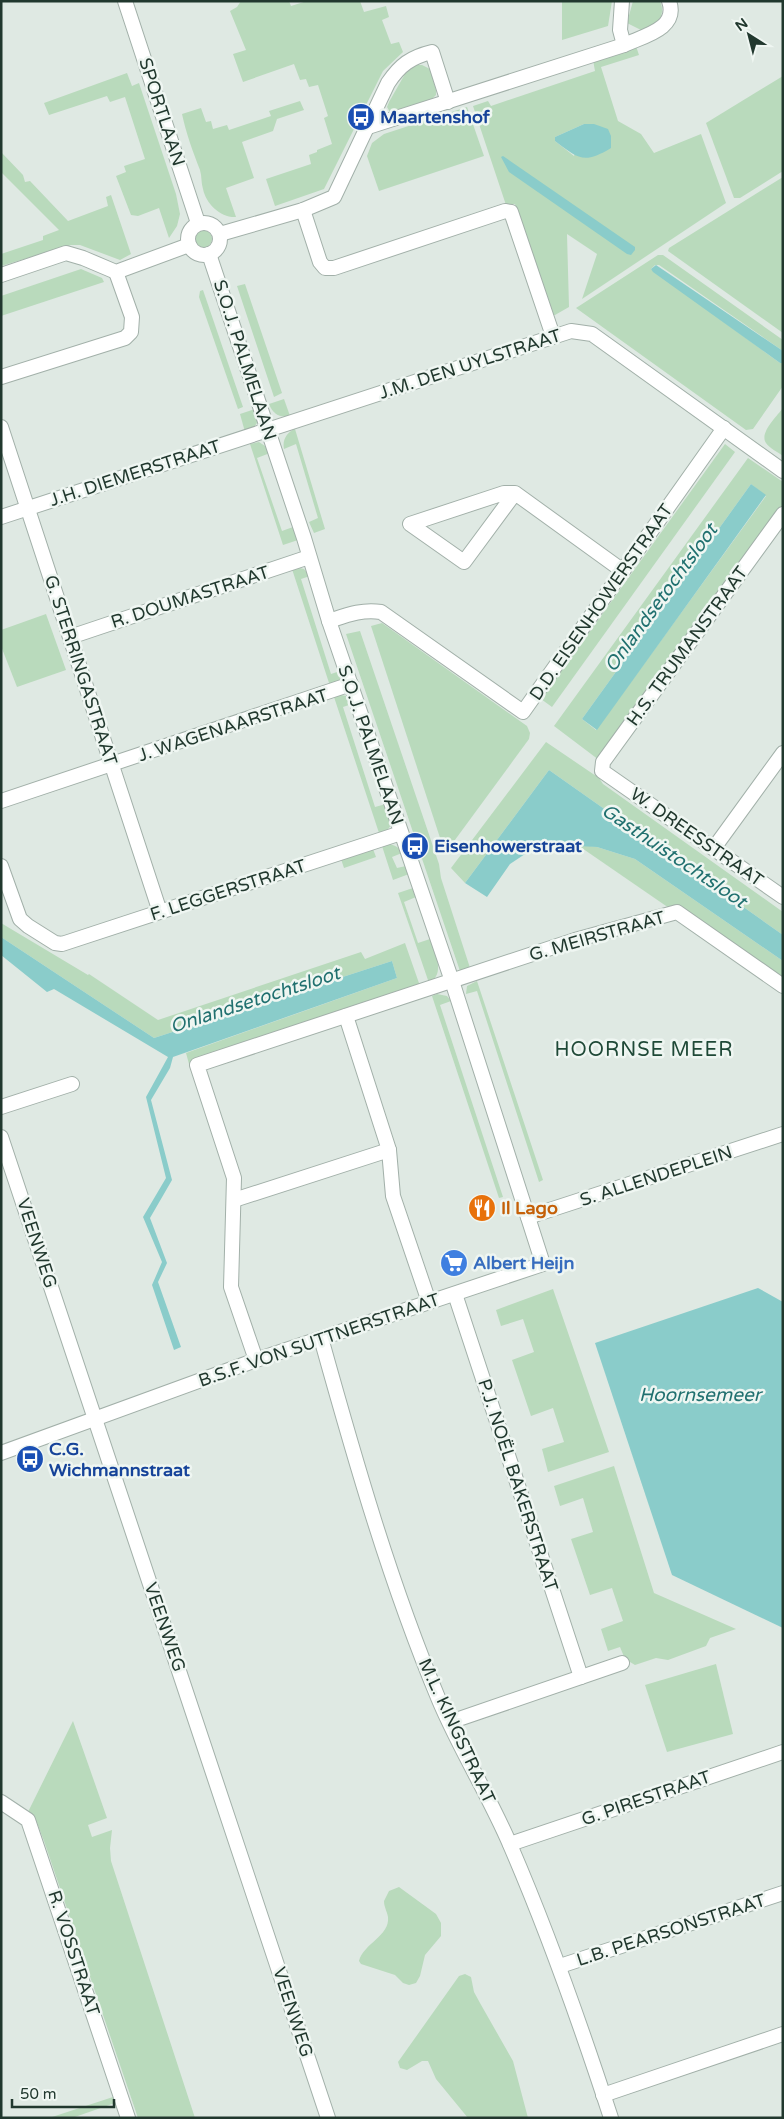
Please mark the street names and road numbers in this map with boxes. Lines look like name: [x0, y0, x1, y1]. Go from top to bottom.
street label: SPORTLAAN: [134, 55, 190, 169]
street label: S.O.J. PALMELAAN: [209, 277, 281, 443]
street label: J.M. DEN UYLSTRAAT: [376, 324, 564, 404]
street label: J.H. DIEMERSTRAAT: [47, 435, 223, 511]
street label: D.D. EISENHOWERSTRAAT: [525, 499, 677, 705]
street label: R. DOUMASTRAAT: [108, 561, 272, 633]
street label: H.S. TRUMANSTRAAT: [622, 562, 752, 730]
street label: G. STERRINGASTRAAT: [40, 572, 122, 768]
street label: S.O.J. PALMELAAN: [333, 662, 409, 828]
street label: J. WAGENAARSTRAAT: [135, 684, 331, 766]
street label: W. DREESSTRAAT: [626, 783, 768, 891]
street label: F. LEGGERSTRAAT: [147, 854, 309, 926]
street label: G. MEIRSTRAAT: [527, 906, 668, 966]
street label: S. ALLENDEPLEIN: [577, 1141, 735, 1211]
street label: VEENWEG: [12, 1195, 62, 1291]
street label: B.S.F. VON SUTTNERSTRAAT: [195, 1288, 443, 1392]
street label: P.J. NOËL BAKERSTRAAT: [473, 1376, 563, 1594]
street label: VEENWEG: [139, 1579, 191, 1675]
street label: M.L. KINGSTRAAT: [414, 1655, 500, 1807]
street label: G. PIRESTRAAT: [579, 1766, 713, 1830]
street label: R. VOSSTRAAT: [43, 1887, 105, 2019]
street label: L.B. PEARSONSTRAAT: [574, 1889, 768, 1971]
street label: VEENWEG: [268, 1964, 318, 2060]

